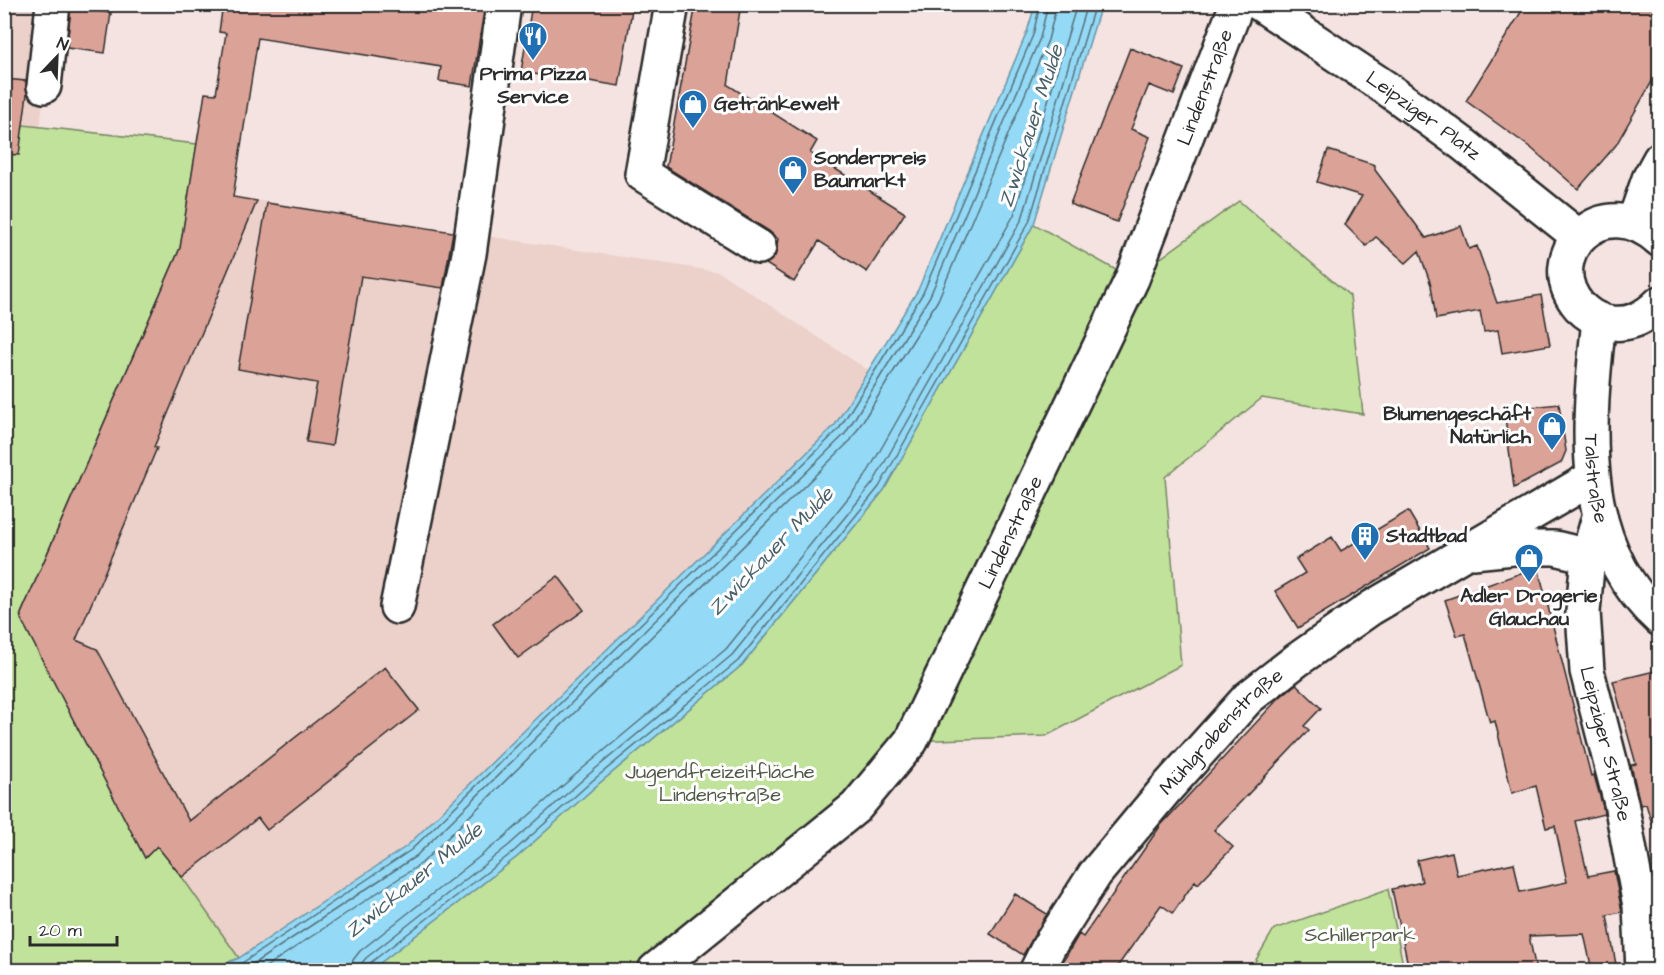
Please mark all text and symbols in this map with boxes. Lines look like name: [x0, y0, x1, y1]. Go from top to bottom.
restaurant icon: Prima Pizza Service: [517, 20, 549, 62]
street label: Lindenstraße: [1170, 25, 1240, 150]
north arrow: [27, 27, 87, 87]
text: N: [54, 32, 71, 56]
water label: Zwickauer Mulde: [991, 40, 1071, 211]
place label: Prima Pizza Service: [480, 60, 587, 111]
street label: Leipziger Platz: [1360, 64, 1487, 167]
shop icon: Getränkewelt: [677, 88, 709, 130]
place label: Getränkewelt: [714, 90, 840, 118]
place label: Sonderpreis Baumarkt: [813, 144, 926, 195]
shop icon: Sonderpreis Baumarkt: [777, 154, 809, 196]
place label: Blumengeschäft Natürlich: [1383, 400, 1532, 451]
shop icon: Blumengeschäft Natürlich: [1536, 410, 1568, 452]
street label: Talstraße: [1577, 433, 1615, 526]
street label: Lindenstraße: [972, 471, 1050, 594]
water label: Zwickauer Mulde: [702, 479, 841, 622]
building icon: Stadtbad: [1349, 520, 1381, 562]
place label: Stadtbad: [1385, 522, 1468, 550]
shop icon: Adler Drogerie Glauchau: [1513, 542, 1545, 584]
place label: Adler Drogerie Glauchau: [1460, 582, 1598, 633]
street label: Mühlgrabenstraße: [1153, 661, 1289, 801]
street label: Leipziger Straße: [1572, 663, 1638, 824]
park label: Jugendfreizeitfläche Lindenstraße: [625, 758, 815, 809]
water label: Zwickauer Mulde: [339, 815, 490, 944]
scale bar: [30, 909, 117, 947]
text: 20 m: [39, 918, 82, 943]
park label: Schillerpark: [1304, 921, 1416, 949]

